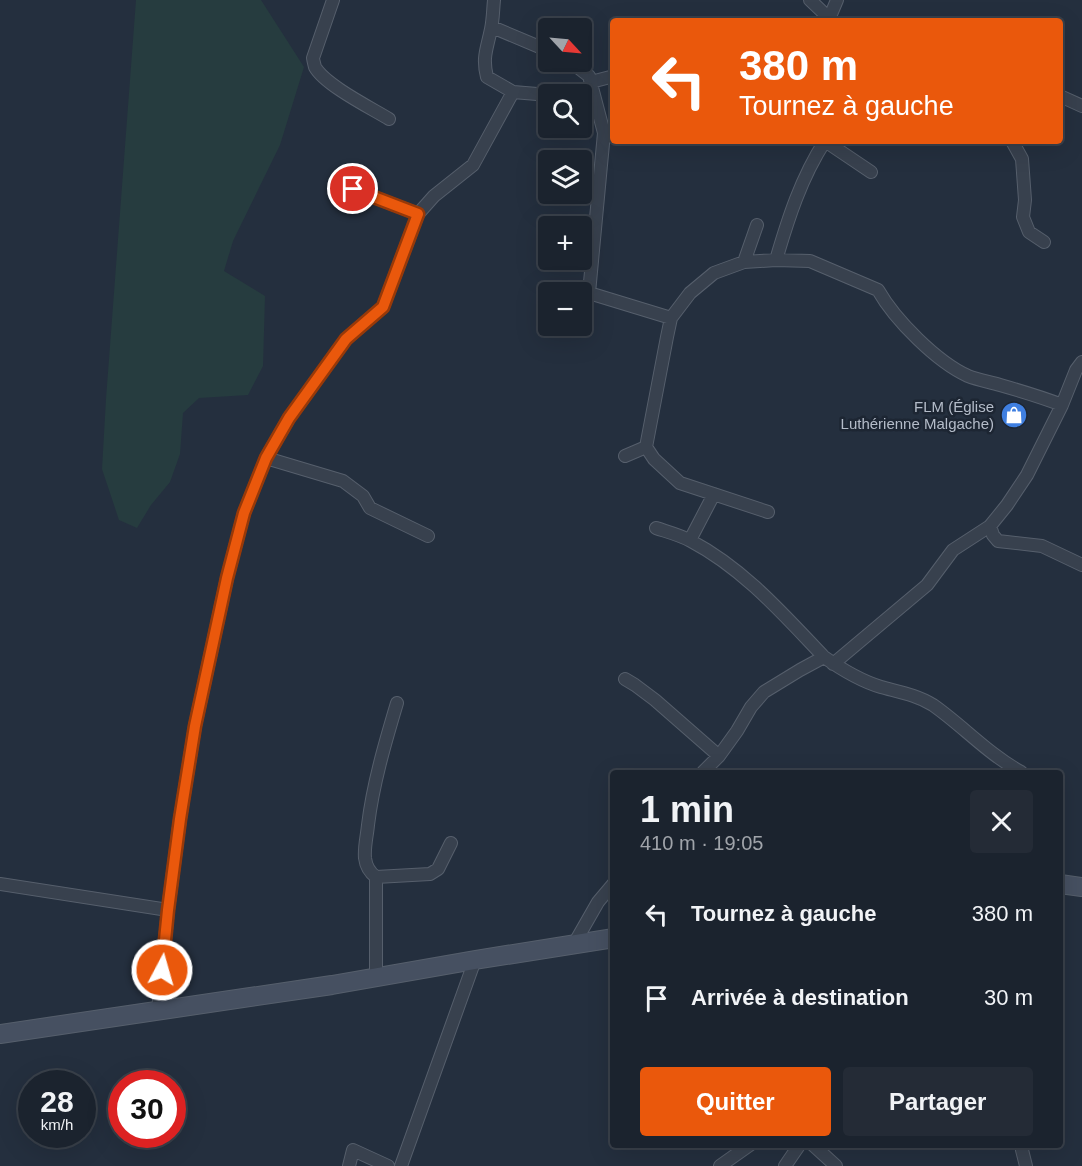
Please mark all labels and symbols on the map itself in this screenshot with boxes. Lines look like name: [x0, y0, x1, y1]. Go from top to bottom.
north arrow: [538, 18, 592, 72]
pin: [327, 163, 378, 214]
place label: FLM (Église Luthérienne Malgache): [841, 398, 994, 432]
shop icon: FLM (Église Luthérienne Malgache): [999, 400, 1029, 430]
position arrow: [130, 938, 194, 1002]
speed limit sign: 30: [108, 1070, 186, 1148]

